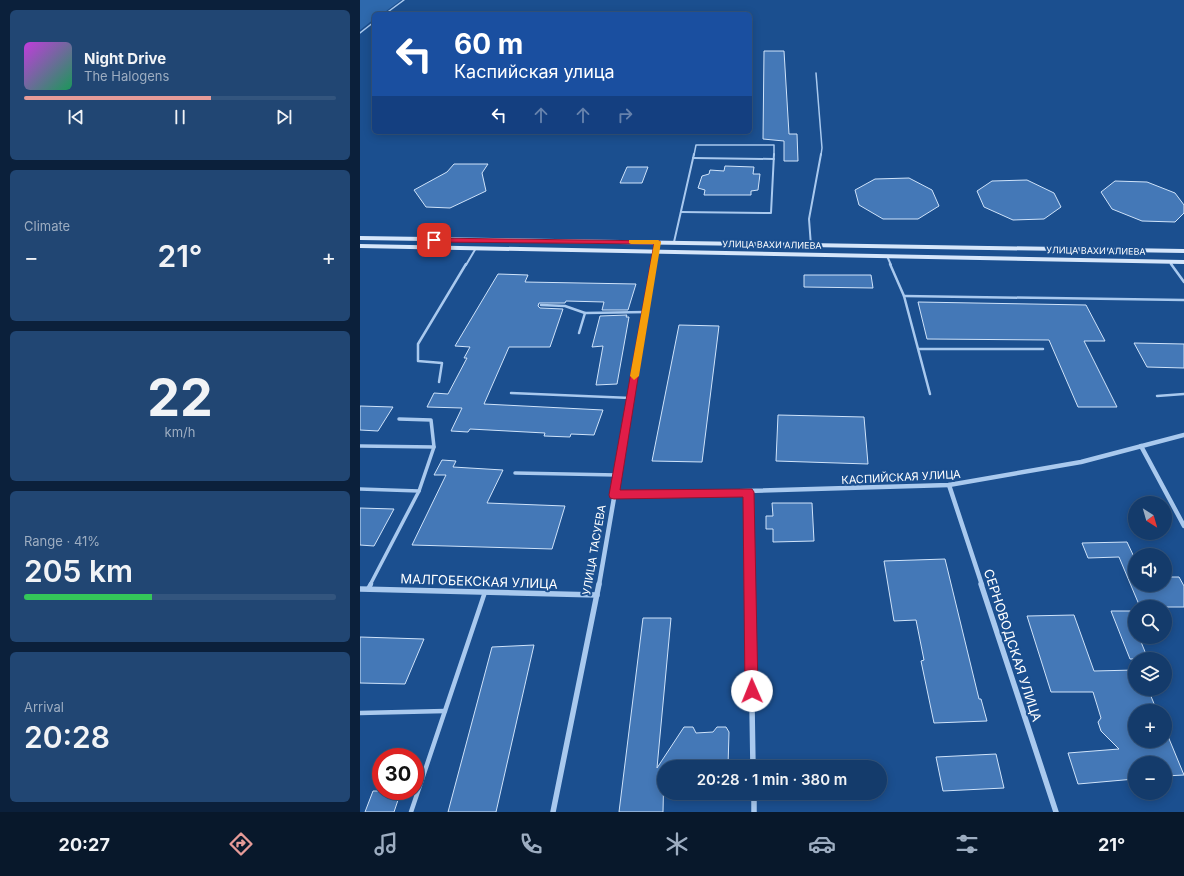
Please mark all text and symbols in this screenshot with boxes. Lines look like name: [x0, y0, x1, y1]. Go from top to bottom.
text: 60 m: [454, 27, 523, 61]
icon: left: [388, 28, 440, 80]
text: Night Drive: [84, 49, 166, 68]
text: Каспийская улица: [454, 61, 615, 82]
text: The Halogens: [84, 68, 169, 84]
icon: left: [488, 104, 510, 126]
icon: ahead: [530, 104, 552, 126]
icon: ahead: [572, 104, 594, 126]
icon: right: [614, 104, 636, 126]
icon: previous: [65, 106, 87, 128]
icon: pause: [169, 106, 191, 128]
icon: next: [273, 106, 295, 128]
text: Climate: [24, 218, 70, 234]
pin: [417, 223, 451, 257]
icon: arrive: [423, 229, 445, 251]
text: 21°: [157, 238, 203, 274]
street label: УЛИЦА ВАХИ АЛИЕВА: [722, 238, 822, 251]
text: −: [24, 244, 39, 270]
text: +: [321, 244, 336, 270]
street label: УЛИЦА ВАХИ АЛИЕВА: [1046, 244, 1146, 257]
text: 22: [147, 366, 213, 429]
text: km/h: [165, 424, 195, 440]
street label: КАСПИЙСКАЯ УЛИЦА: [841, 467, 961, 487]
north arrow: [1128, 496, 1172, 540]
map controls: [1128, 496, 1172, 800]
street label: УЛИЦА ТАСУЕВА: [579, 503, 609, 596]
text: Range · 41%: [24, 533, 100, 549]
button: sound: [1128, 548, 1172, 592]
text: 205 km: [24, 553, 133, 589]
street label: СЕРНОВОДСКАЯ УЛИЦА: [981, 567, 1045, 723]
street label: МАЛГОБЕКСКАЯ УЛИЦА: [400, 570, 558, 592]
button: search: [1128, 600, 1172, 644]
button: layers: [1128, 652, 1172, 696]
position arrow: [731, 670, 773, 712]
text: Arrival: [24, 699, 64, 715]
button: +: [1128, 704, 1172, 748]
text: 20:28: [24, 719, 110, 755]
speed limit sign: 30: [372, 748, 424, 800]
button: −: [1128, 756, 1172, 800]
text: 20:28 · 1 min · 380 m: [697, 770, 847, 789]
icon: directions: [227, 830, 255, 858]
icon: music: [372, 830, 400, 858]
icon: phone: [517, 830, 545, 858]
icon: climate: [663, 830, 691, 858]
icon: car: [808, 830, 836, 858]
icon: filters: [953, 830, 981, 858]
text: 20:27: [59, 834, 110, 855]
text: 21°: [1098, 834, 1125, 855]

